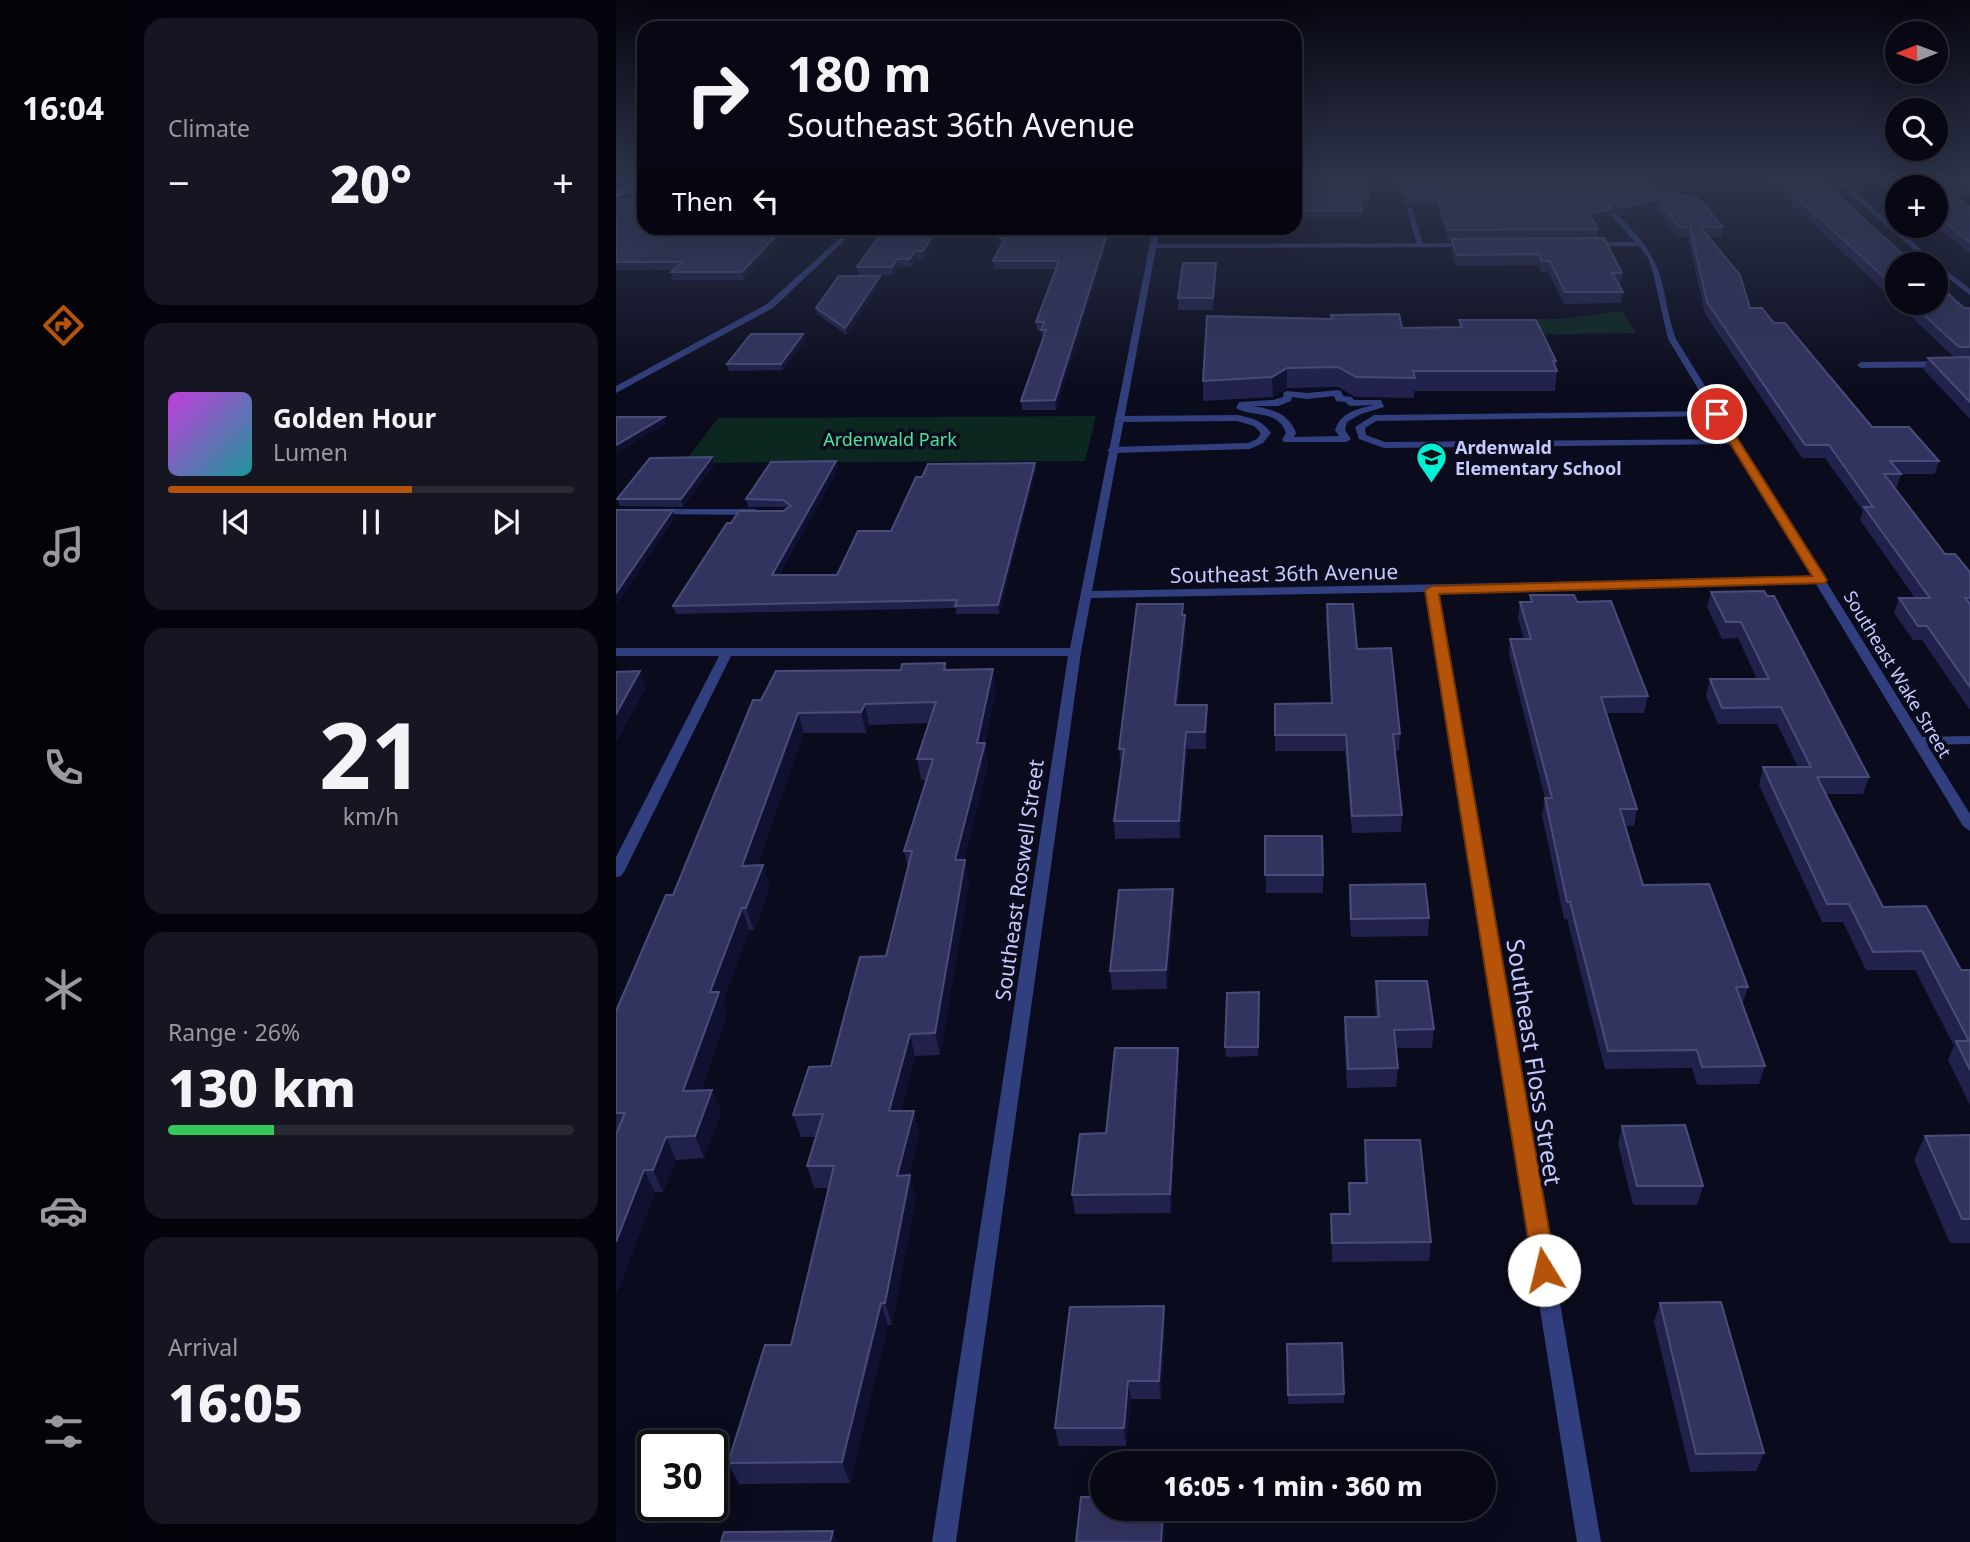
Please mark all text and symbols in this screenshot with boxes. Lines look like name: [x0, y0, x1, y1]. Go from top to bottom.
north arrow: [1885, 21, 1948, 84]
map controls: [1885, 21, 1948, 315]
text: 180 m: [787, 40, 932, 106]
icon: right: [672, 49, 763, 140]
text: 16:04: [22, 86, 104, 129]
button: search: [1885, 98, 1948, 161]
text: Southeast 36th Avenue: [787, 103, 1135, 146]
text: Climate: [168, 112, 250, 144]
text: 20°: [330, 147, 412, 218]
text: −: [168, 156, 190, 208]
text: +: [552, 156, 574, 208]
button: +: [1885, 175, 1948, 238]
icon: left: [747, 182, 785, 220]
text: Then: [672, 183, 733, 219]
button: −: [1885, 252, 1948, 315]
icon: directions: [39, 301, 88, 350]
pin: [1687, 384, 1747, 444]
icon: arrive: [1698, 395, 1736, 433]
text: Golden Hour: [273, 400, 436, 436]
park label: Ardenwald Park: [823, 427, 957, 451]
place label: Ardenwald Elementary School: [1455, 435, 1622, 480]
text: Lumen: [273, 436, 348, 468]
school or university icon: Ardenwald Elementary School: [1415, 440, 1449, 484]
icon: previous: [217, 503, 255, 541]
icon: pause: [352, 503, 390, 541]
icon: next: [487, 503, 525, 541]
icon: music: [39, 522, 88, 571]
street label: Southeast 36th Avenue: [1170, 557, 1398, 589]
street label: Southeast Wake Street: [1839, 586, 1958, 762]
text: 21: [319, 692, 423, 816]
icon: phone: [39, 743, 88, 792]
street label: Southeast Roswell Street: [988, 757, 1050, 1003]
text: km/h: [343, 800, 399, 832]
street label: Southeast Floss Street: [1499, 937, 1571, 1188]
icon: climate: [39, 965, 88, 1014]
text: Range · 26%: [168, 1016, 300, 1048]
text: 130 km: [168, 1051, 356, 1122]
icon: car: [39, 1186, 88, 1235]
position arrow: [1507, 1233, 1581, 1307]
text: Arrival: [168, 1331, 238, 1363]
text: 16:05: [168, 1366, 303, 1437]
icon: filters: [39, 1407, 88, 1456]
speed limit sign: 30: [637, 1430, 728, 1521]
text: 16:05 · 1 min · 360 m: [1163, 1468, 1423, 1504]

